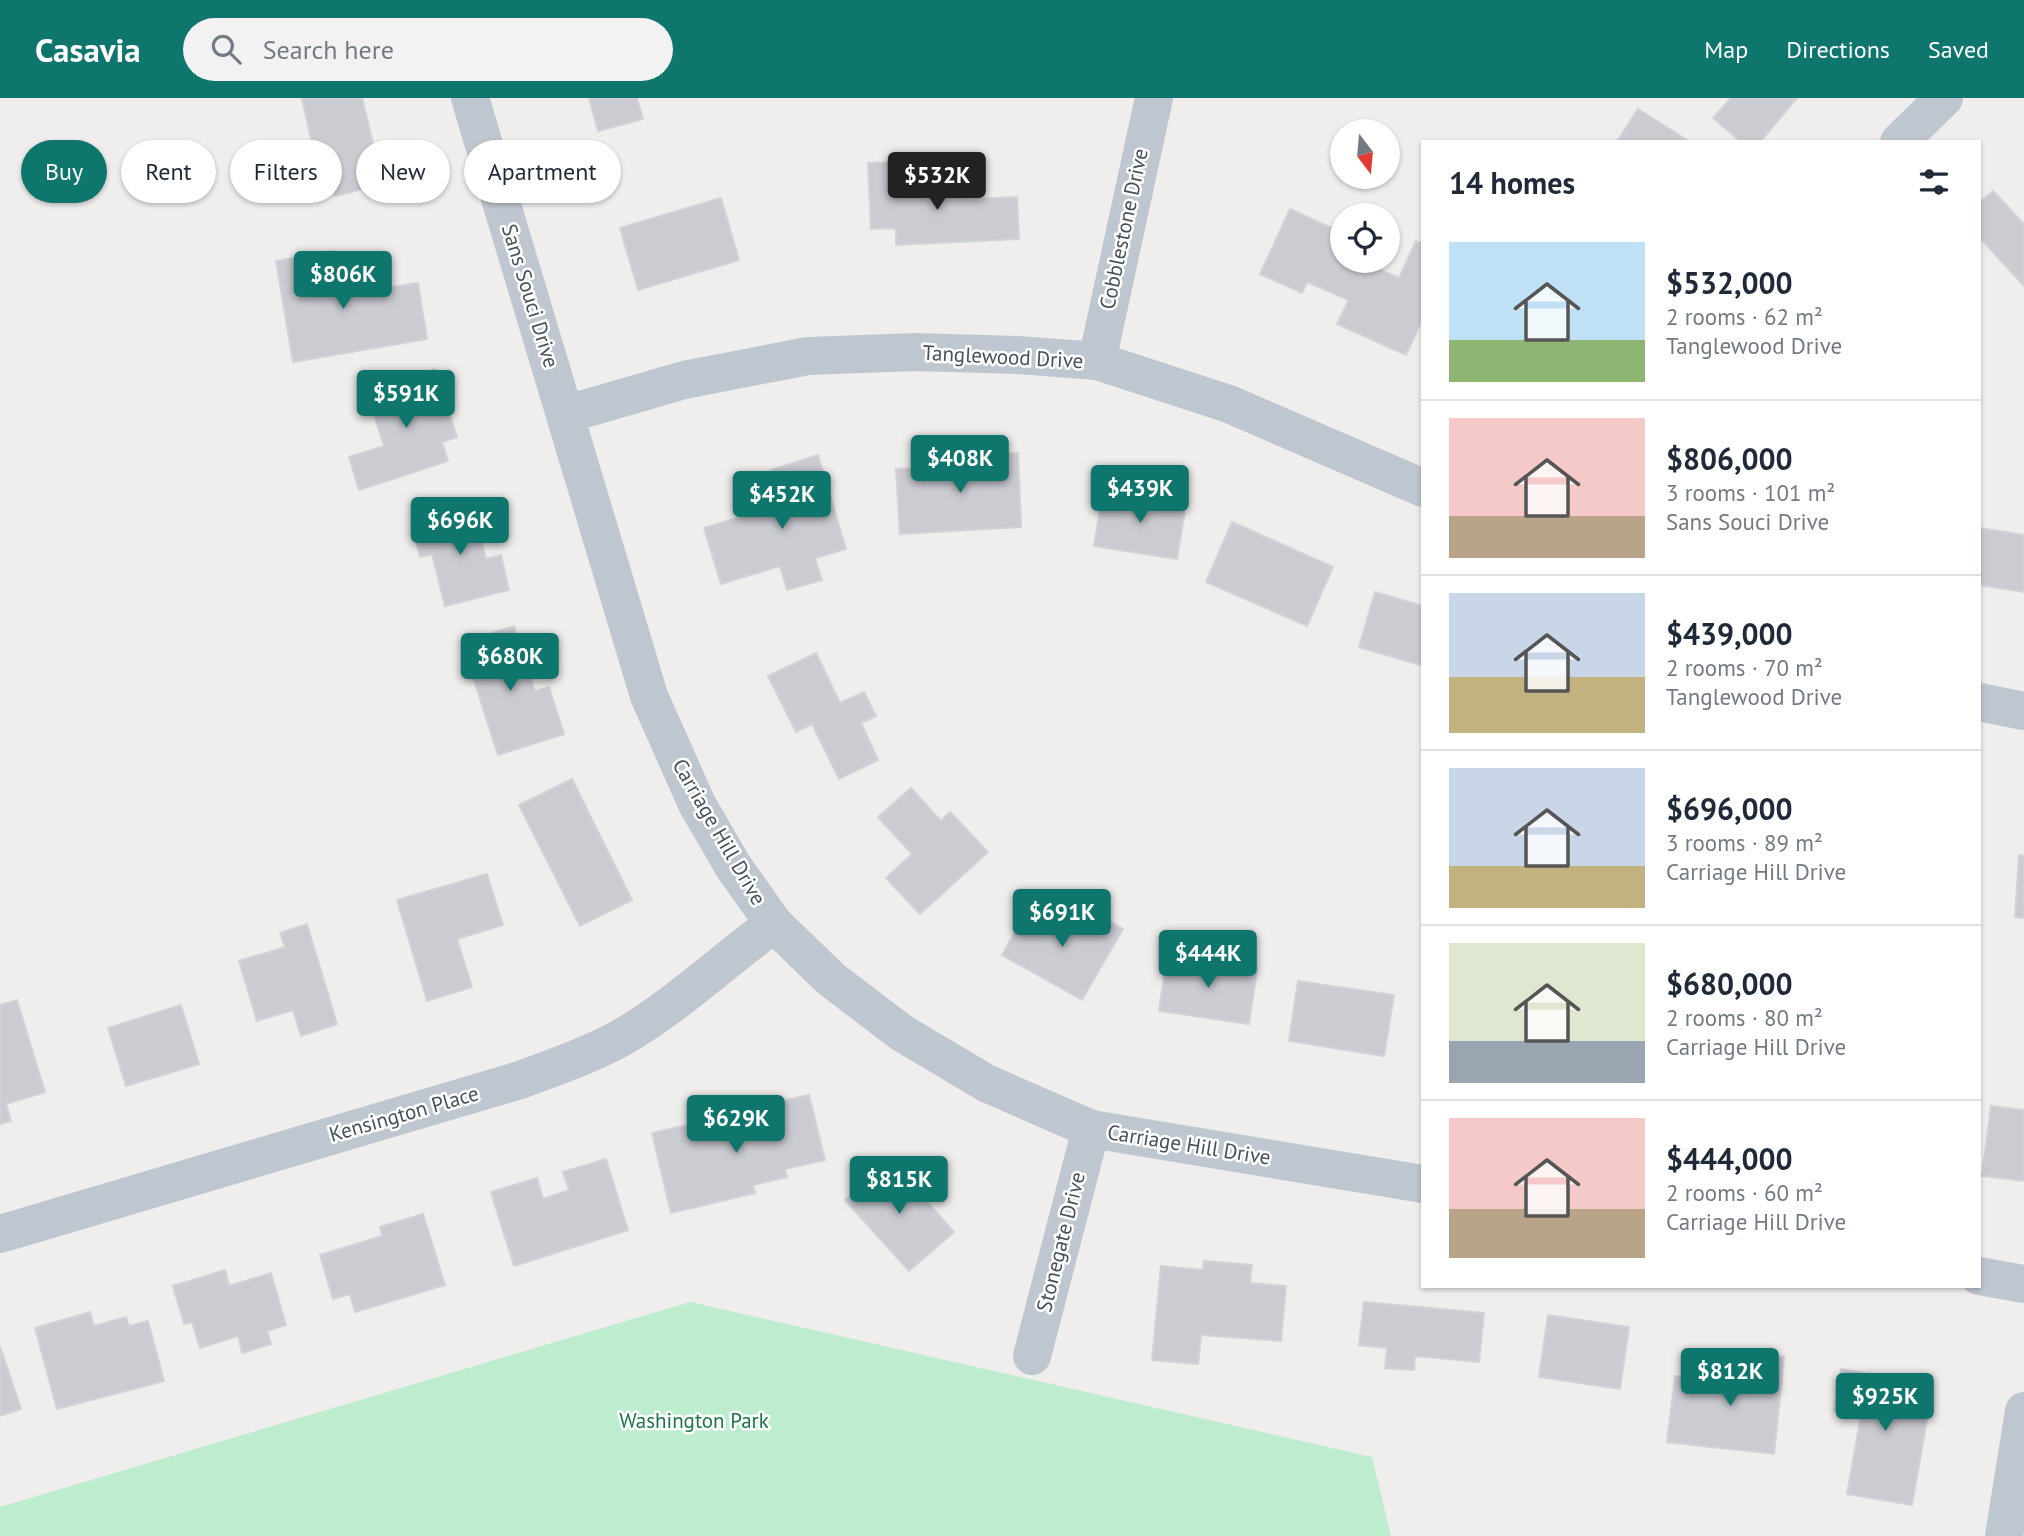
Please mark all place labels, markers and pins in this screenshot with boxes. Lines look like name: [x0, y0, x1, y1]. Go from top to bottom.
pin: $532K: [888, 152, 986, 212]
pin: $806K: [294, 252, 392, 311]
pin: $591K: [357, 370, 455, 430]
pin: $408K: [911, 436, 1009, 495]
pin: $439K: [1091, 466, 1189, 525]
pin: $452K: [733, 472, 831, 531]
pin: $696K: [411, 498, 509, 557]
pin: $680K: [461, 634, 559, 693]
pin: $691K: [1013, 890, 1111, 949]
pin: $444K: [1159, 930, 1257, 990]
pin: $629K: [687, 1096, 785, 1155]
pin: $815K: [850, 1156, 948, 1216]
pin: $812K: [1681, 1348, 1779, 1408]
pin: $925K: [1836, 1374, 1934, 1433]

